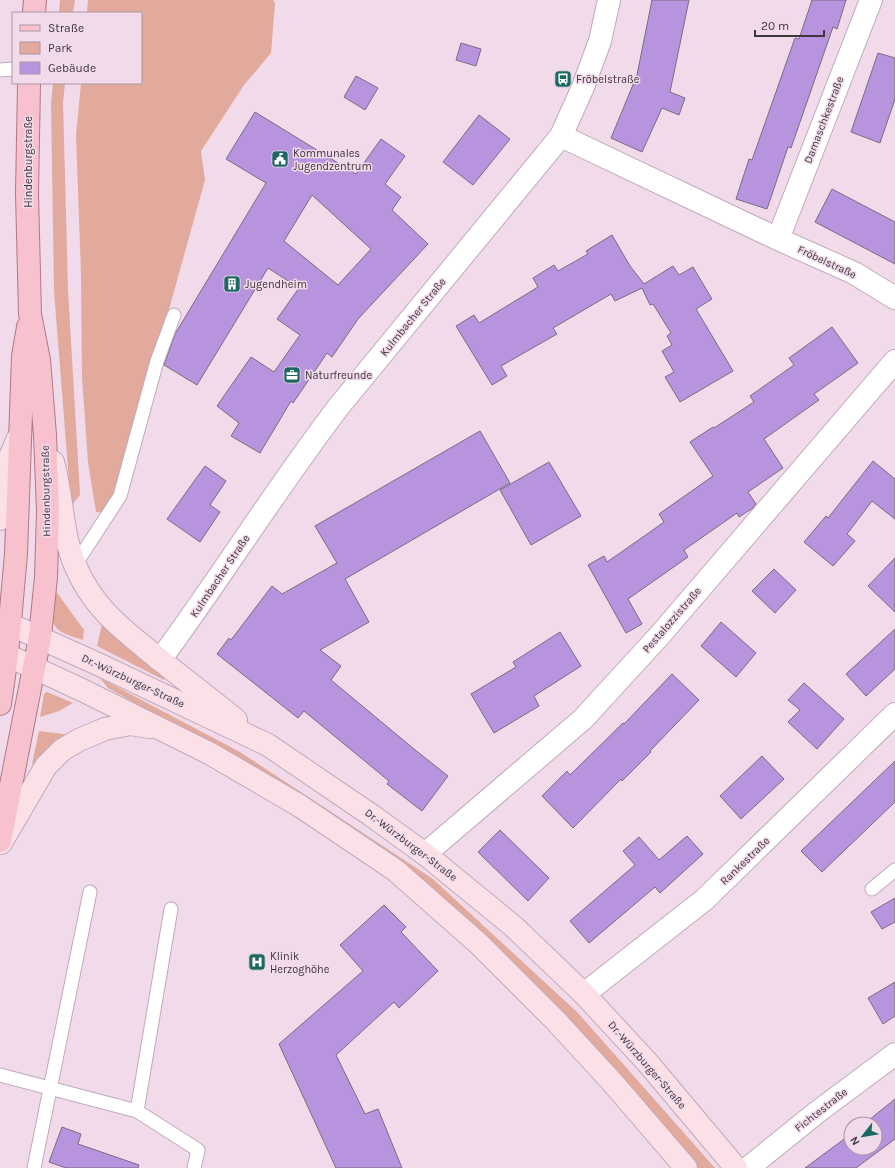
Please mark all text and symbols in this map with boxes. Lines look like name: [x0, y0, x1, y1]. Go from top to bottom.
legend: [12, 12, 142, 84]
scale bar: [755, 12, 824, 38]
text: 20 m: [761, 19, 789, 33]
text: Straße: [48, 21, 84, 35]
text: Park: [48, 41, 73, 55]
text: Gebäude: [48, 61, 96, 75]
bus stop icon: Fröbelstraße: [553, 69, 573, 89]
place label: Fröbelstraße: [576, 73, 640, 86]
street label: Damaschkestraße: [801, 74, 847, 165]
street label: Hindenburgstraße: [22, 116, 35, 208]
place label: Kommunales Jugendzentrum: [293, 147, 372, 173]
public building icon: Kommunales Jugendzentrum: [270, 149, 290, 169]
street label: Fröbelstraße: [796, 243, 859, 281]
building icon: Jugendheim: [222, 274, 242, 294]
street label: Kulmbacher Straße: [377, 275, 449, 359]
place label: Jugendheim: [245, 278, 307, 291]
office icon: Naturfreunde: [282, 365, 302, 385]
place label: Naturfreunde: [305, 369, 373, 382]
street label: Hindenburgstraße: [39, 445, 53, 537]
street label: Kulmbacher Straße: [187, 532, 253, 620]
street label: Pestalozzistraße: [640, 584, 704, 656]
street label: Dr.-Würzburger-Straße: [79, 651, 187, 711]
street label: Dr.-Würzburger-Straße: [362, 806, 460, 884]
street label: Rankestraße: [718, 834, 773, 888]
place label: Klinik Herzoghöhe: [270, 950, 330, 976]
hospital icon: Klinik Herzoghöhe: [247, 952, 267, 972]
street label: Dr.-Würzburger-Straße: [605, 1018, 689, 1112]
street label: Fichtestraße: [792, 1085, 850, 1135]
north arrow: [843, 1116, 883, 1156]
text: N: [847, 1134, 862, 1148]

